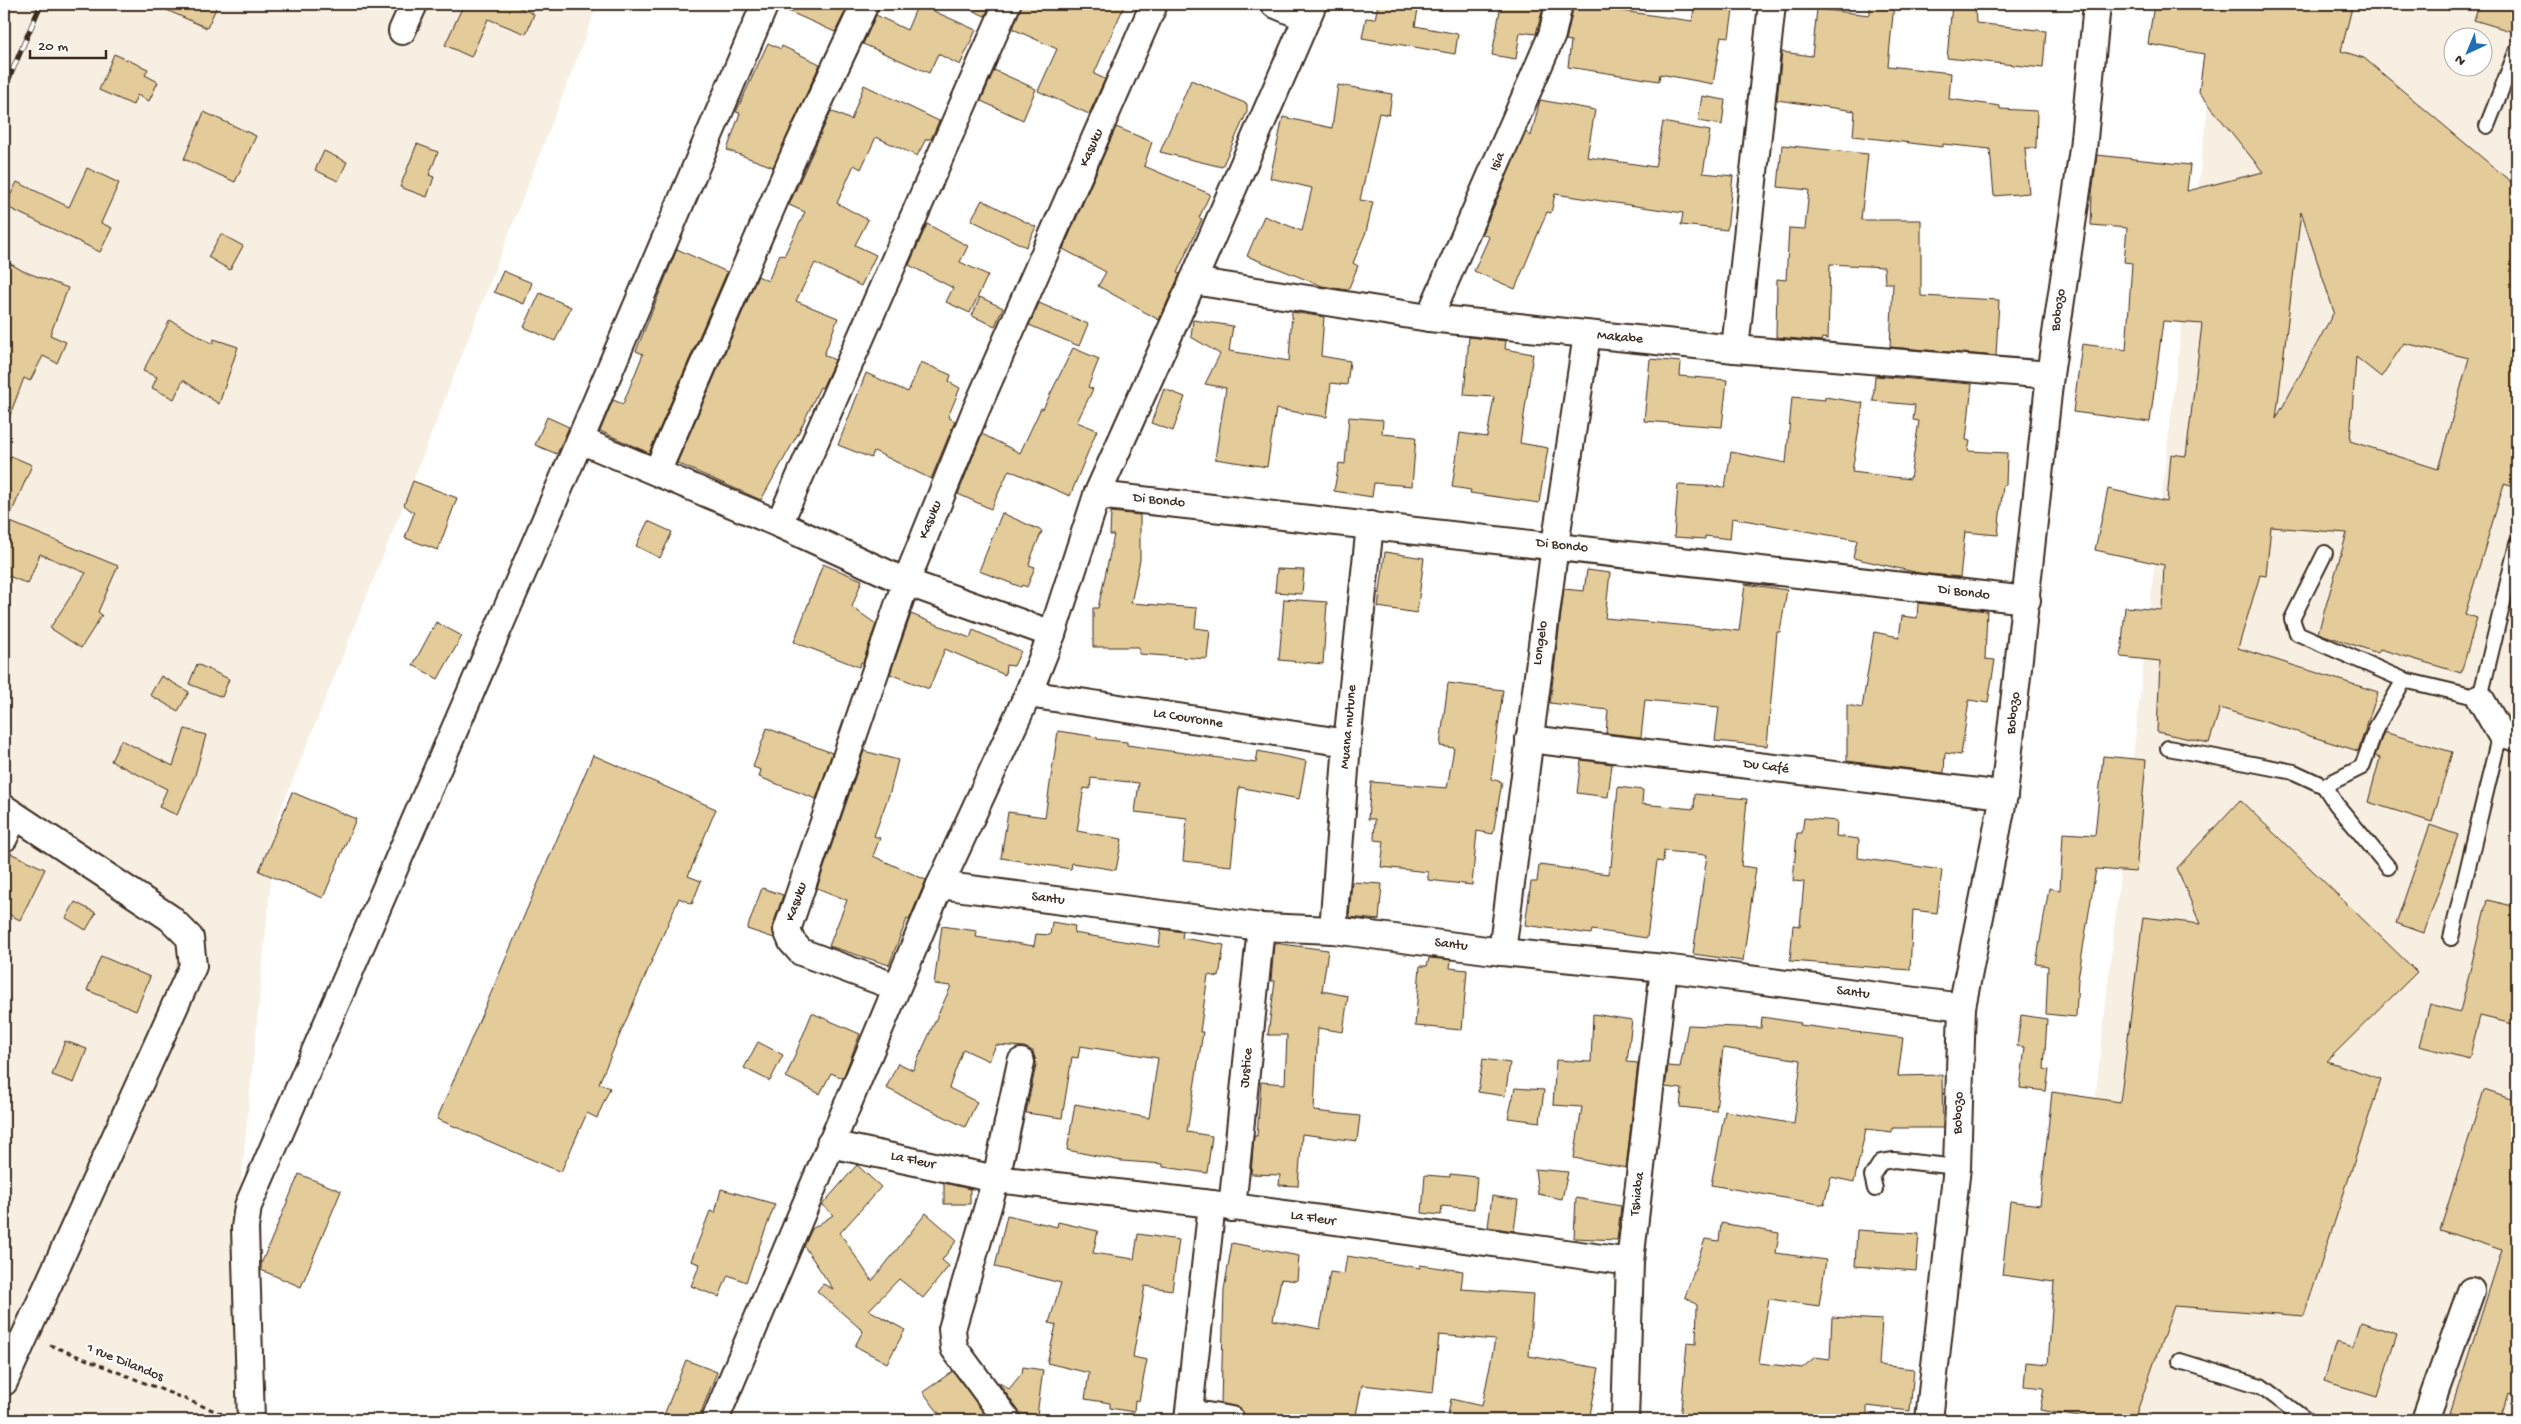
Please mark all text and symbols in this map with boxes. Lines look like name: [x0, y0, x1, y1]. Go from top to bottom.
scale bar: [30, 28, 106, 60]
north arrow: [2444, 28, 2494, 78]
text: 20 m: [38, 38, 68, 56]
text: N: [2452, 50, 2470, 69]
street label: Kasuku: [1076, 126, 1108, 170]
street label: Isia: [1486, 149, 1510, 174]
street label: Bobozo: [2047, 288, 2070, 333]
street label: Makabe: [1596, 328, 1644, 349]
street label: Di Bondo: [1131, 490, 1186, 512]
street label: Kasuku: [916, 498, 947, 542]
street label: Di Bondo: [1534, 535, 1589, 557]
street label: Di Bondo: [1936, 581, 1991, 605]
street label: Longelo: [1529, 620, 1553, 666]
street label: Muana mutune: [1337, 683, 1361, 770]
street label: Bobozo: [2003, 691, 2025, 736]
street label: La Couronne: [1152, 705, 1225, 733]
street label: Du Café: [1741, 756, 1791, 778]
street label: Kasuku: [782, 880, 812, 924]
street label: Santu: [1030, 889, 1066, 910]
street label: Santu: [1433, 935, 1469, 956]
street label: Santu: [1835, 983, 1871, 1004]
street label: Justice: [1236, 1047, 1258, 1089]
street label: Bobozo: [1950, 1091, 1968, 1136]
street label: La Fleur: [889, 1148, 938, 1174]
street label: Tshiaba: [1627, 1170, 1649, 1218]
street label: La Fleur: [1289, 1207, 1338, 1231]
street label: 1 rue Dilandos: [83, 1340, 167, 1386]

